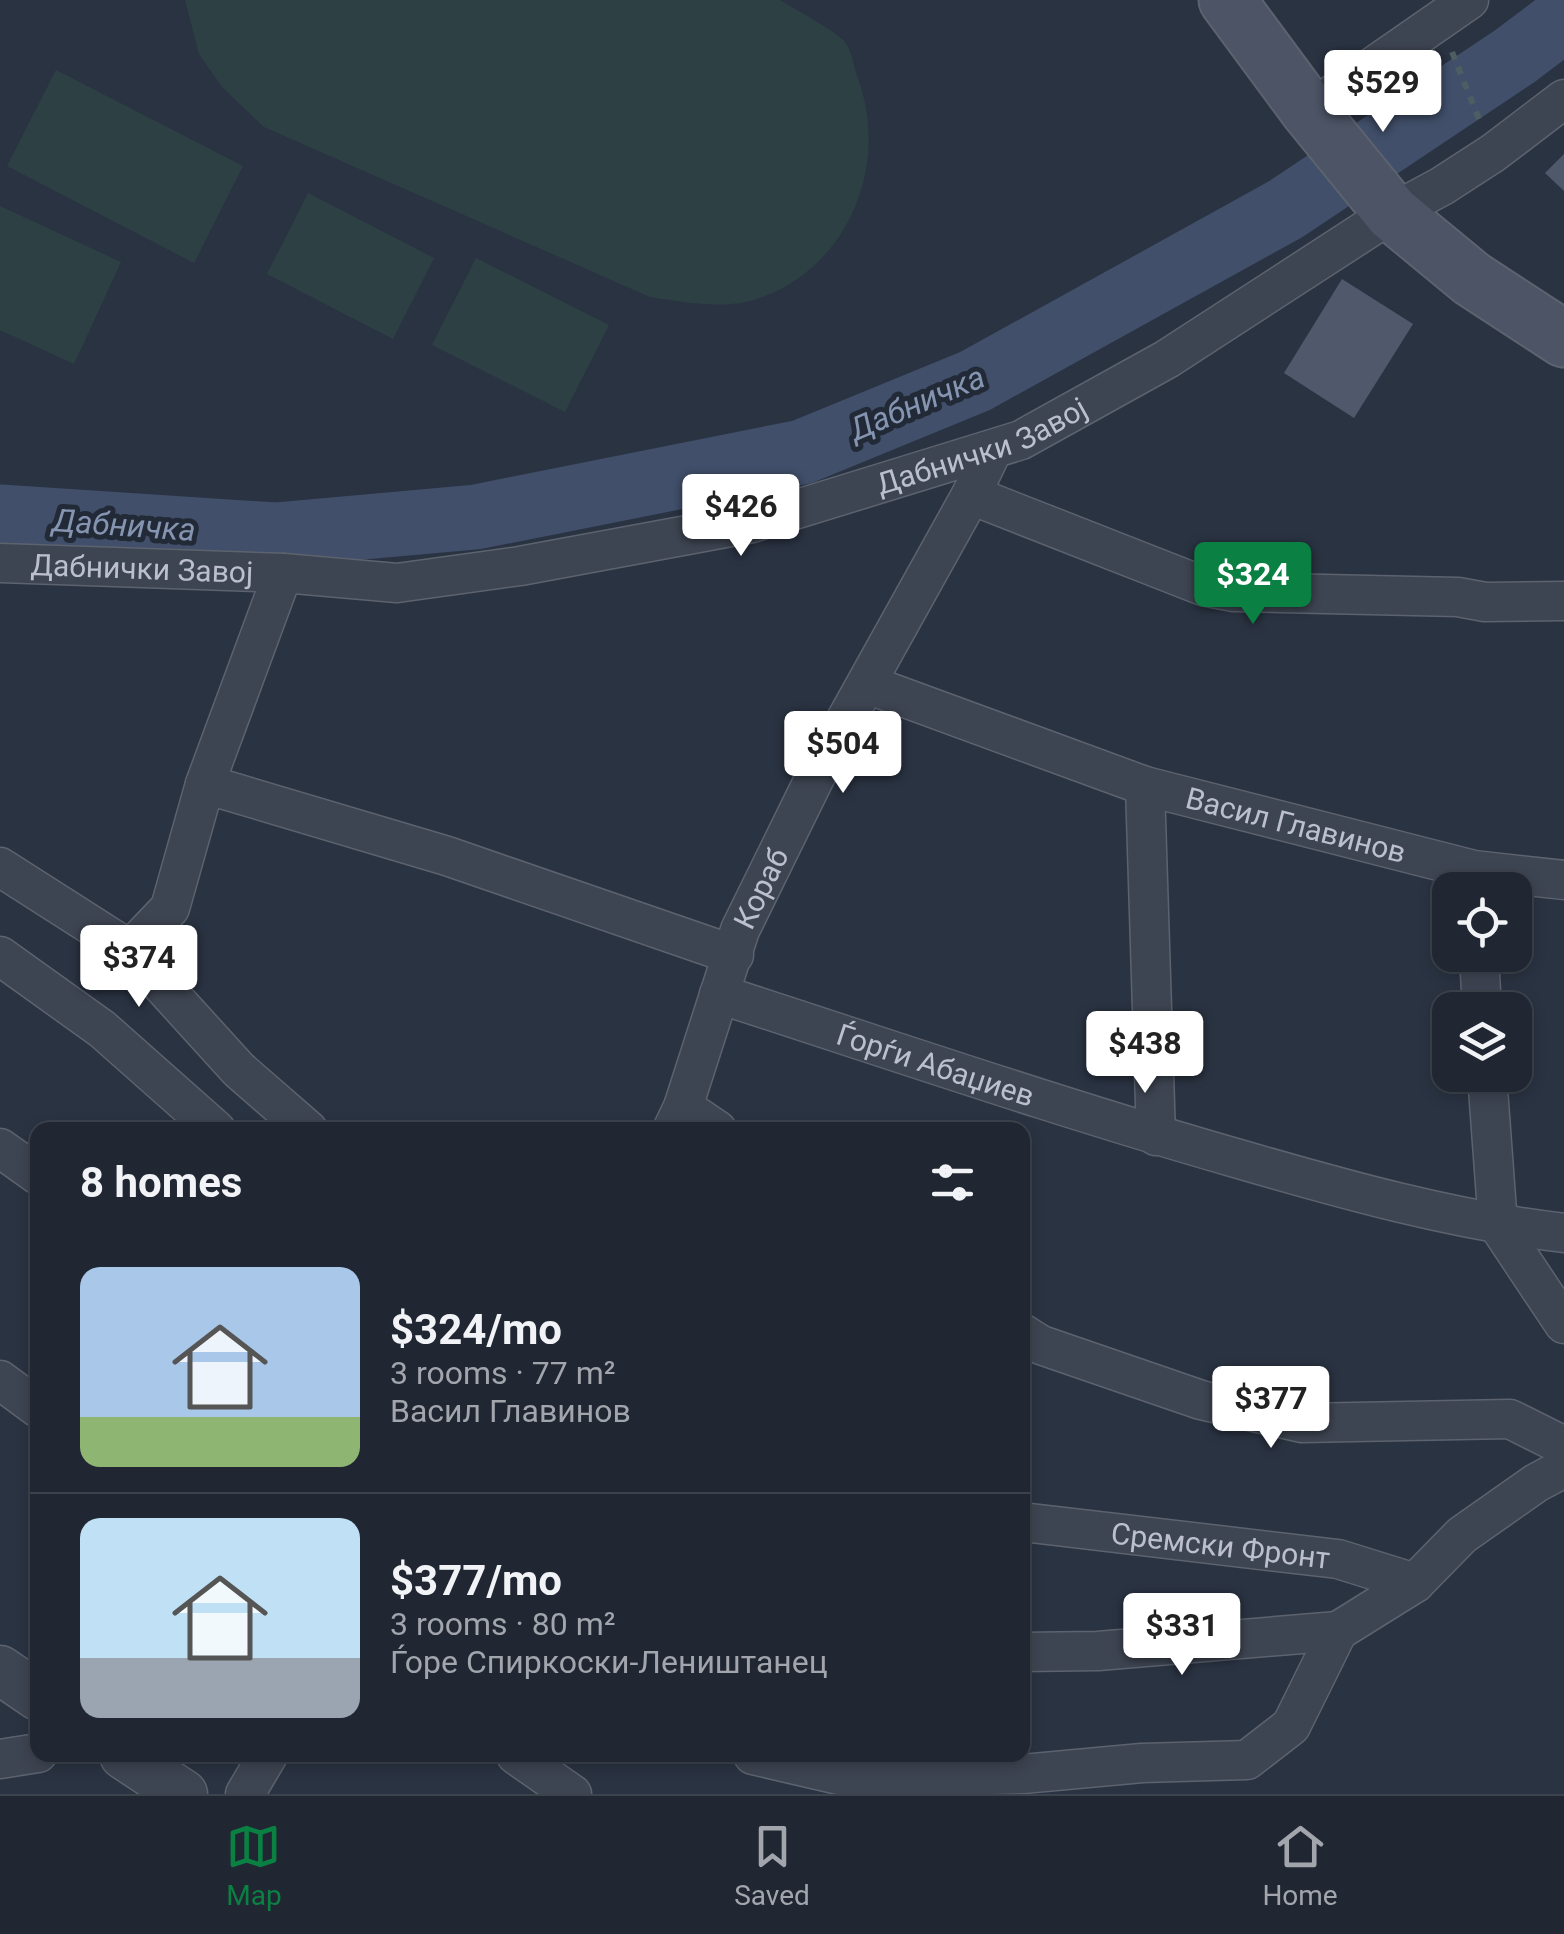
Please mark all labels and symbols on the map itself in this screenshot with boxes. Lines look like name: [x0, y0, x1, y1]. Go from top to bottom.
pin: $529: [1324, 50, 1442, 135]
water label: Дабничка: [842, 357, 990, 449]
street label: Дабнички Завој: [872, 390, 1093, 501]
pin: $426: [682, 474, 800, 559]
water label: Дабничка: [49, 501, 197, 549]
pin: $324: [1194, 542, 1312, 627]
street label: Дабнички Завој: [30, 547, 254, 589]
pin: $504: [784, 711, 902, 796]
street label: Васил Главинов: [1182, 780, 1410, 869]
street label: Кораб: [726, 842, 795, 934]
pin: $374: [80, 925, 198, 1010]
pin: $438: [1086, 1011, 1204, 1096]
street label: Ѓорѓи Абаџиев: [833, 1016, 1039, 1113]
pin: $377: [1212, 1366, 1330, 1451]
street label: Сремски Фронт: [1109, 1515, 1332, 1575]
pin: $331: [1123, 1593, 1241, 1678]

